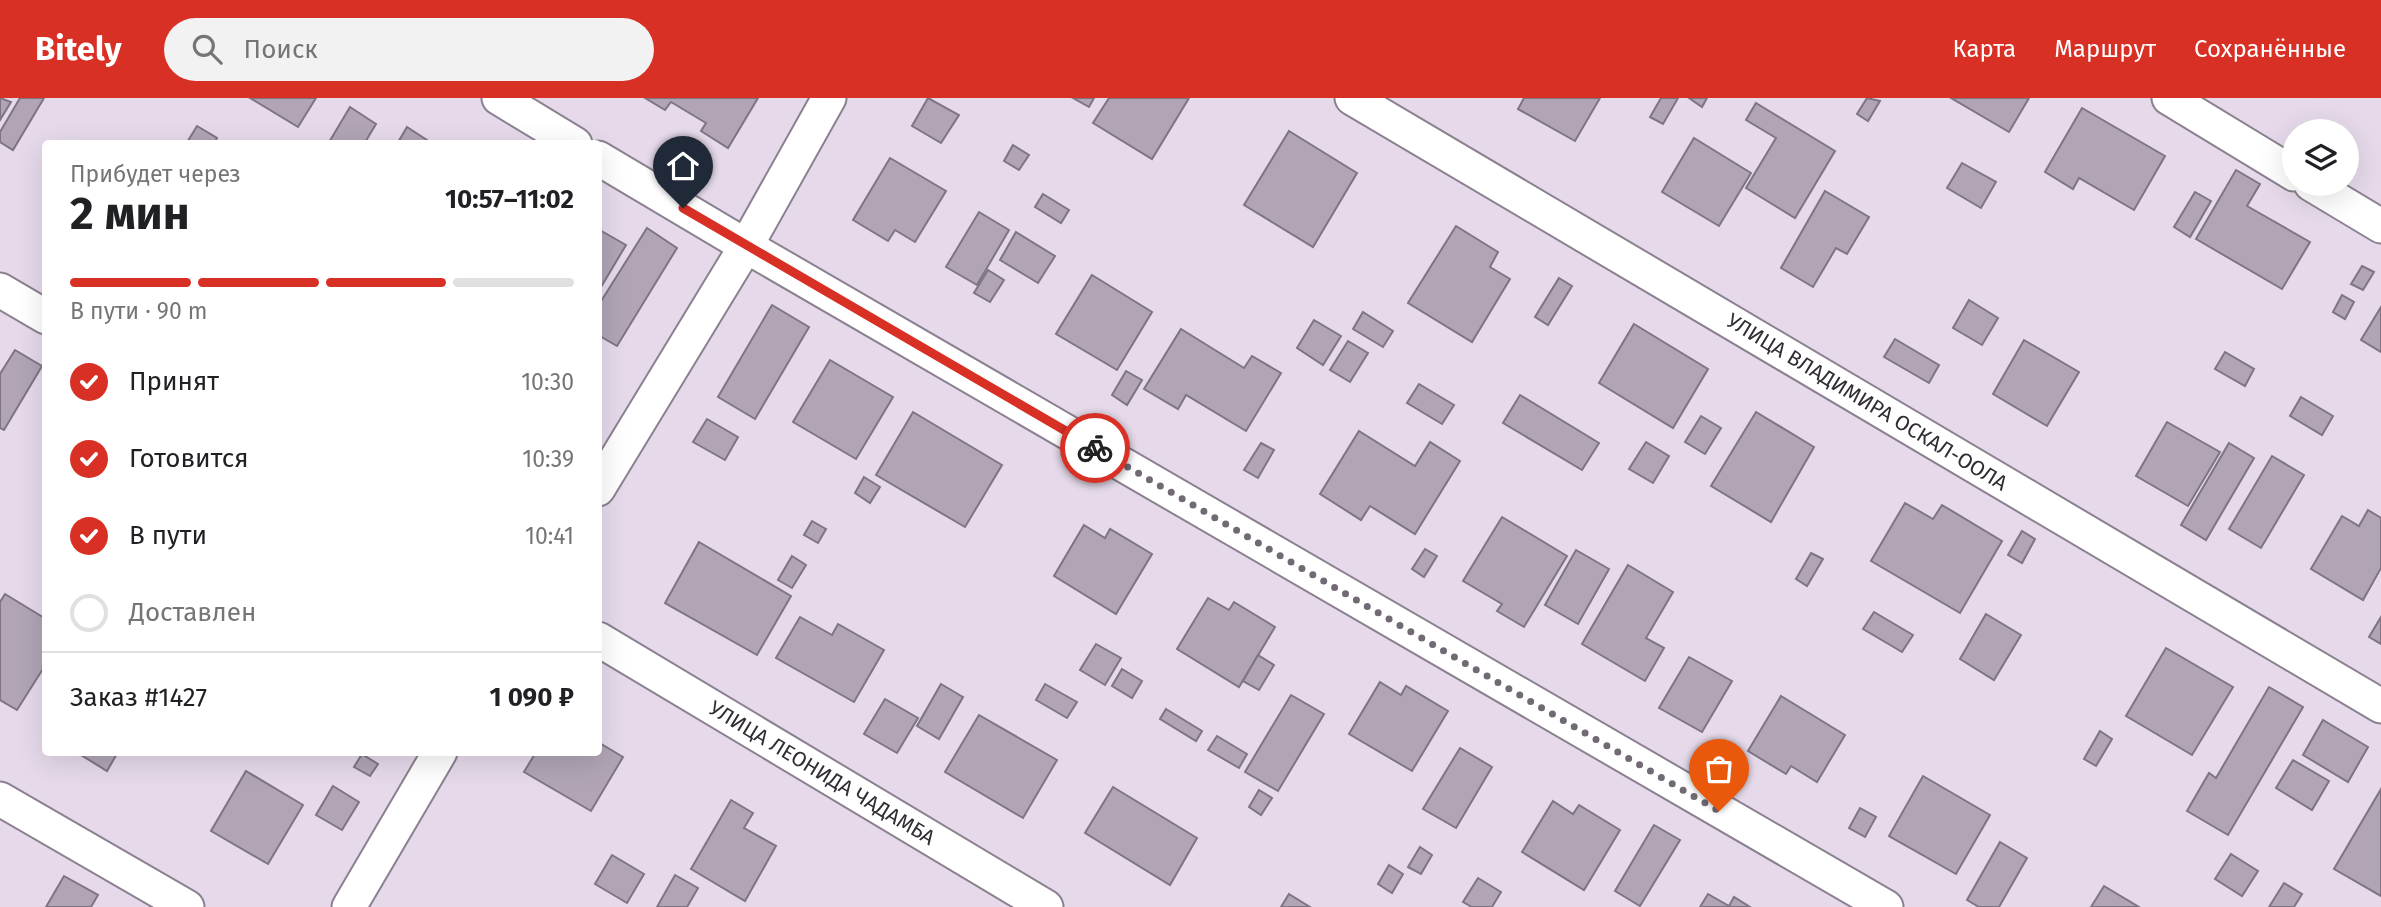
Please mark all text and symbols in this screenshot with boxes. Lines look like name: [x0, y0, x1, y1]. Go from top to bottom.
search box: [164, 18, 654, 81]
text: Bitely: [35, 29, 122, 69]
icon: search: [188, 30, 226, 68]
text: Поиск: [244, 34, 318, 65]
text: Карта: [1953, 35, 2016, 63]
text: Маршрут: [2054, 35, 2156, 63]
text: Сохранённые: [2194, 35, 2346, 63]
map controls: [2282, 119, 2359, 196]
button: layers: [2282, 119, 2359, 196]
pin: [653, 136, 713, 208]
icon: home: [664, 147, 702, 185]
text: Прибудет через: [70, 160, 241, 188]
text: 10:57–11:02: [445, 184, 574, 215]
text: 2 мин: [70, 186, 190, 241]
text: В пути · 90 m: [70, 297, 208, 325]
street label: УЛИЦА ВЛАДИМИРА ОСКАЛ-ООЛА: [1722, 308, 2012, 496]
icon: check: [70, 363, 108, 401]
text: Принят: [129, 366, 219, 397]
text: 10:30: [521, 368, 574, 396]
courier: [1060, 413, 1130, 483]
icon: bike: [1076, 429, 1114, 467]
icon: check: [70, 440, 108, 478]
text: Готовится: [129, 443, 249, 474]
text: 10:39: [522, 445, 574, 473]
icon: check: [70, 517, 108, 555]
text: В пути: [129, 520, 207, 551]
text: 10:41: [525, 522, 574, 550]
text: Доставлен: [129, 597, 256, 628]
text: Заказ #1427: [70, 682, 207, 713]
text: 1 090 ₽: [489, 682, 574, 713]
street label: УЛИЦА ЛЕОНИДА ЧАДАМБА: [704, 695, 940, 851]
pin: [1689, 739, 1749, 811]
icon: bag: [1700, 750, 1738, 788]

